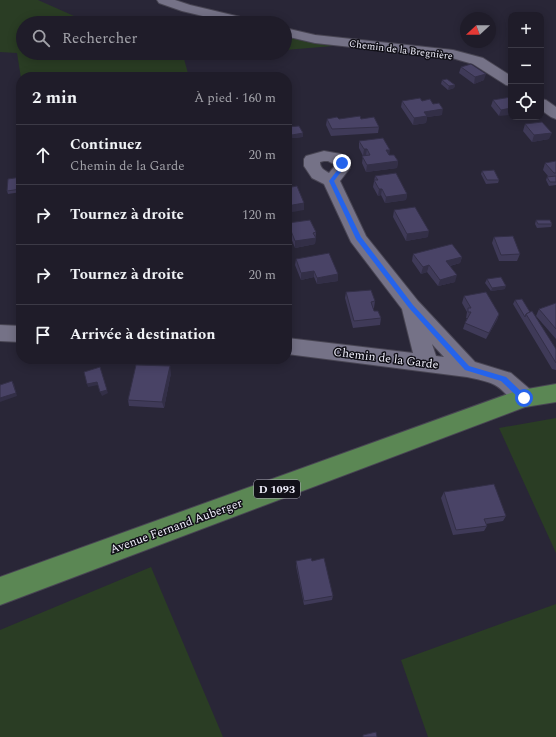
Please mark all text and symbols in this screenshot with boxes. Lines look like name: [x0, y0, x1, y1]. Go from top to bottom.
north arrow: [460, 12, 496, 48]
map controls: [508, 12, 544, 120]
button: +: [508, 12, 544, 48]
search box: [16, 16, 292, 60]
icon: search: [30, 27, 52, 49]
text: Rechercher: [62, 27, 137, 50]
street label: Chemin de la Bregnière: [348, 36, 454, 64]
button: −: [508, 48, 544, 84]
button: locate: [508, 84, 544, 120]
text: 2 min: [32, 85, 77, 111]
text: À pied · 160 m: [194, 88, 276, 108]
text: Continuez: [70, 133, 142, 156]
icon: ahead: [32, 144, 54, 166]
text: 20 m: [249, 145, 276, 165]
route end: [333, 154, 351, 172]
text: Chemin de la Garde: [70, 156, 185, 176]
text: Tournez à droite: [70, 203, 184, 226]
icon: right: [32, 204, 54, 226]
text: 120 m: [242, 205, 276, 225]
text: Tournez à droite: [70, 263, 184, 286]
icon: right: [32, 264, 54, 286]
text: 20 m: [249, 265, 276, 285]
text: Arrivée à destination: [70, 323, 216, 346]
icon: arrive: [32, 324, 54, 346]
street label: Chemin de la Garde: [332, 343, 440, 374]
route start: [515, 389, 533, 407]
road number: D 1093: [254, 480, 300, 498]
street label: Avenue Fernand Auberger: [107, 494, 245, 559]

